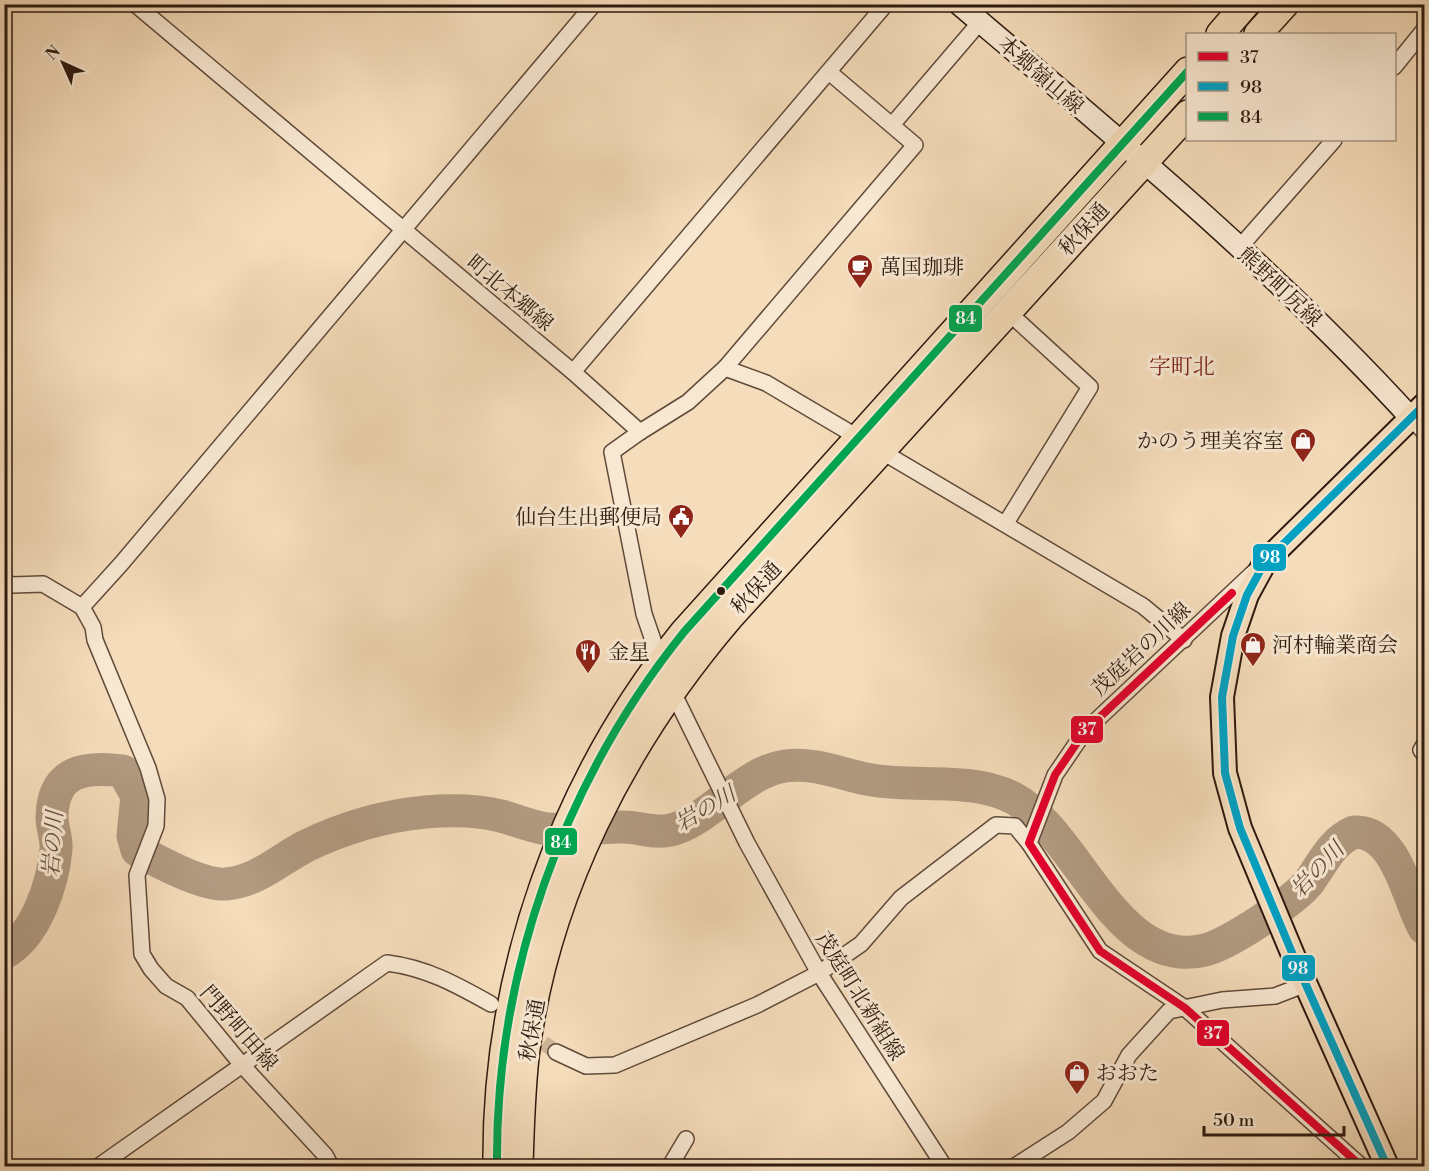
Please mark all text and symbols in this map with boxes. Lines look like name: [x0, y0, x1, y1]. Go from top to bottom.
street label: 本郷嶺山線: [992, 32, 1088, 120]
north arrow: [33, 33, 93, 93]
legend: [1186, 33, 1396, 141]
text: N: [42, 41, 65, 65]
text: 37: [1240, 46, 1259, 69]
text: 98: [1240, 76, 1262, 99]
text: 84: [1240, 106, 1262, 129]
street label: 秋保通: [1054, 198, 1115, 262]
street label: 熊野町尻線: [1232, 242, 1327, 333]
street label: 町北本郷線: [461, 250, 558, 337]
cafe icon: 萬国珈琲: [845, 252, 875, 290]
place label: 萬国珈琲: [880, 255, 964, 281]
line badge: 84: [948, 304, 983, 333]
text: 84: [955, 309, 977, 329]
district label: 字町北: [1149, 354, 1215, 381]
shop icon: かのう理美容室: [1288, 426, 1318, 464]
place label: かのう理美容室: [1137, 429, 1284, 455]
public building icon: 仙台生出郵便局: [666, 502, 696, 540]
place label: 仙台生出郵便局: [515, 505, 662, 531]
line badge: 98: [1252, 543, 1287, 572]
text: 98: [1260, 548, 1280, 568]
street label: 秋保通: [726, 557, 788, 621]
unlabelled marker: [715, 585, 727, 597]
street label: 茂庭岩の川線: [1087, 597, 1197, 702]
shop icon: 河村輪業商会: [1238, 630, 1268, 668]
place label: 河村輪業商会: [1272, 633, 1398, 659]
restaurant icon: 金星: [573, 637, 603, 675]
place label: 金星: [608, 640, 650, 666]
line badge: 37: [1070, 715, 1104, 744]
text: 37: [1078, 720, 1097, 740]
water label: 岩の川: [671, 780, 743, 838]
water label: 岩の川: [38, 808, 69, 878]
line badge: 84: [544, 827, 578, 856]
text: 84: [550, 833, 572, 853]
water label: 岩の川: [1286, 835, 1352, 903]
street label: 茂庭町北新組線: [809, 927, 909, 1066]
line badge: 98: [1281, 954, 1316, 982]
text: 98: [1288, 959, 1308, 979]
street label: 門野町田線: [194, 981, 282, 1077]
street label: 秋保通: [515, 997, 551, 1063]
line badge: 37: [1196, 1019, 1230, 1047]
text: 37: [1204, 1024, 1223, 1044]
shop icon: おおた: [1062, 1058, 1092, 1096]
place label: おおた: [1096, 1061, 1159, 1087]
scale bar: [1204, 1099, 1344, 1137]
text: 50 m: [1213, 1109, 1255, 1132]

